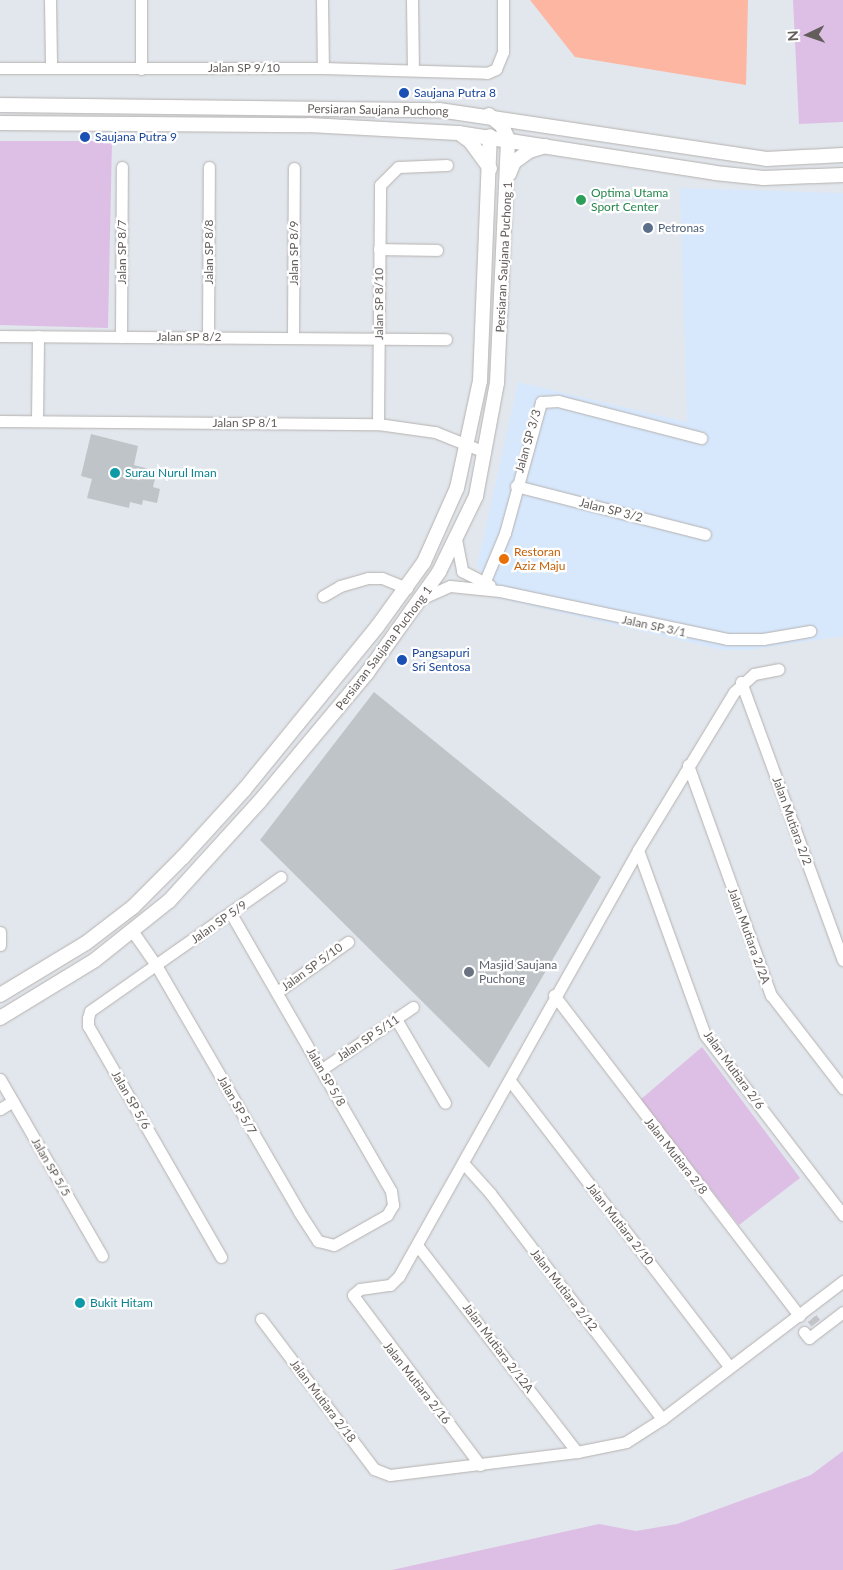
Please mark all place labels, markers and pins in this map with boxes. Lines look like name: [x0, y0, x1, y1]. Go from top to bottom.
place label: Saujana Putra 8: [414, 86, 496, 100]
marker: Saujana Putra 8: [398, 87, 410, 99]
place label: Saujana Putra 9: [95, 130, 177, 144]
marker: Saujana Putra 9: [79, 131, 91, 143]
place label: Optima Utama Sport Center: [591, 186, 668, 214]
marker: Optima Utama Sport Center: [575, 194, 587, 206]
place label: Petronas: [658, 221, 704, 235]
marker: Petronas: [642, 222, 654, 234]
place label: Surau Nurul Iman: [125, 466, 217, 480]
marker: Surau Nurul Iman: [109, 467, 121, 479]
place label: Restoran Aziz Maju: [514, 545, 565, 573]
marker: Restoran Aziz Maju: [498, 553, 510, 565]
place label: Pangsapuri Sri Sentosa: [412, 646, 470, 674]
marker: Pangsapuri Sri Sentosa: [396, 654, 408, 666]
place label: Masjid Saujana Puchong: [479, 958, 557, 986]
marker: Masjid Saujana Puchong: [463, 966, 475, 978]
place label: Bukit Hitam: [90, 1296, 153, 1310]
marker: Bukit Hitam: [74, 1297, 86, 1309]

